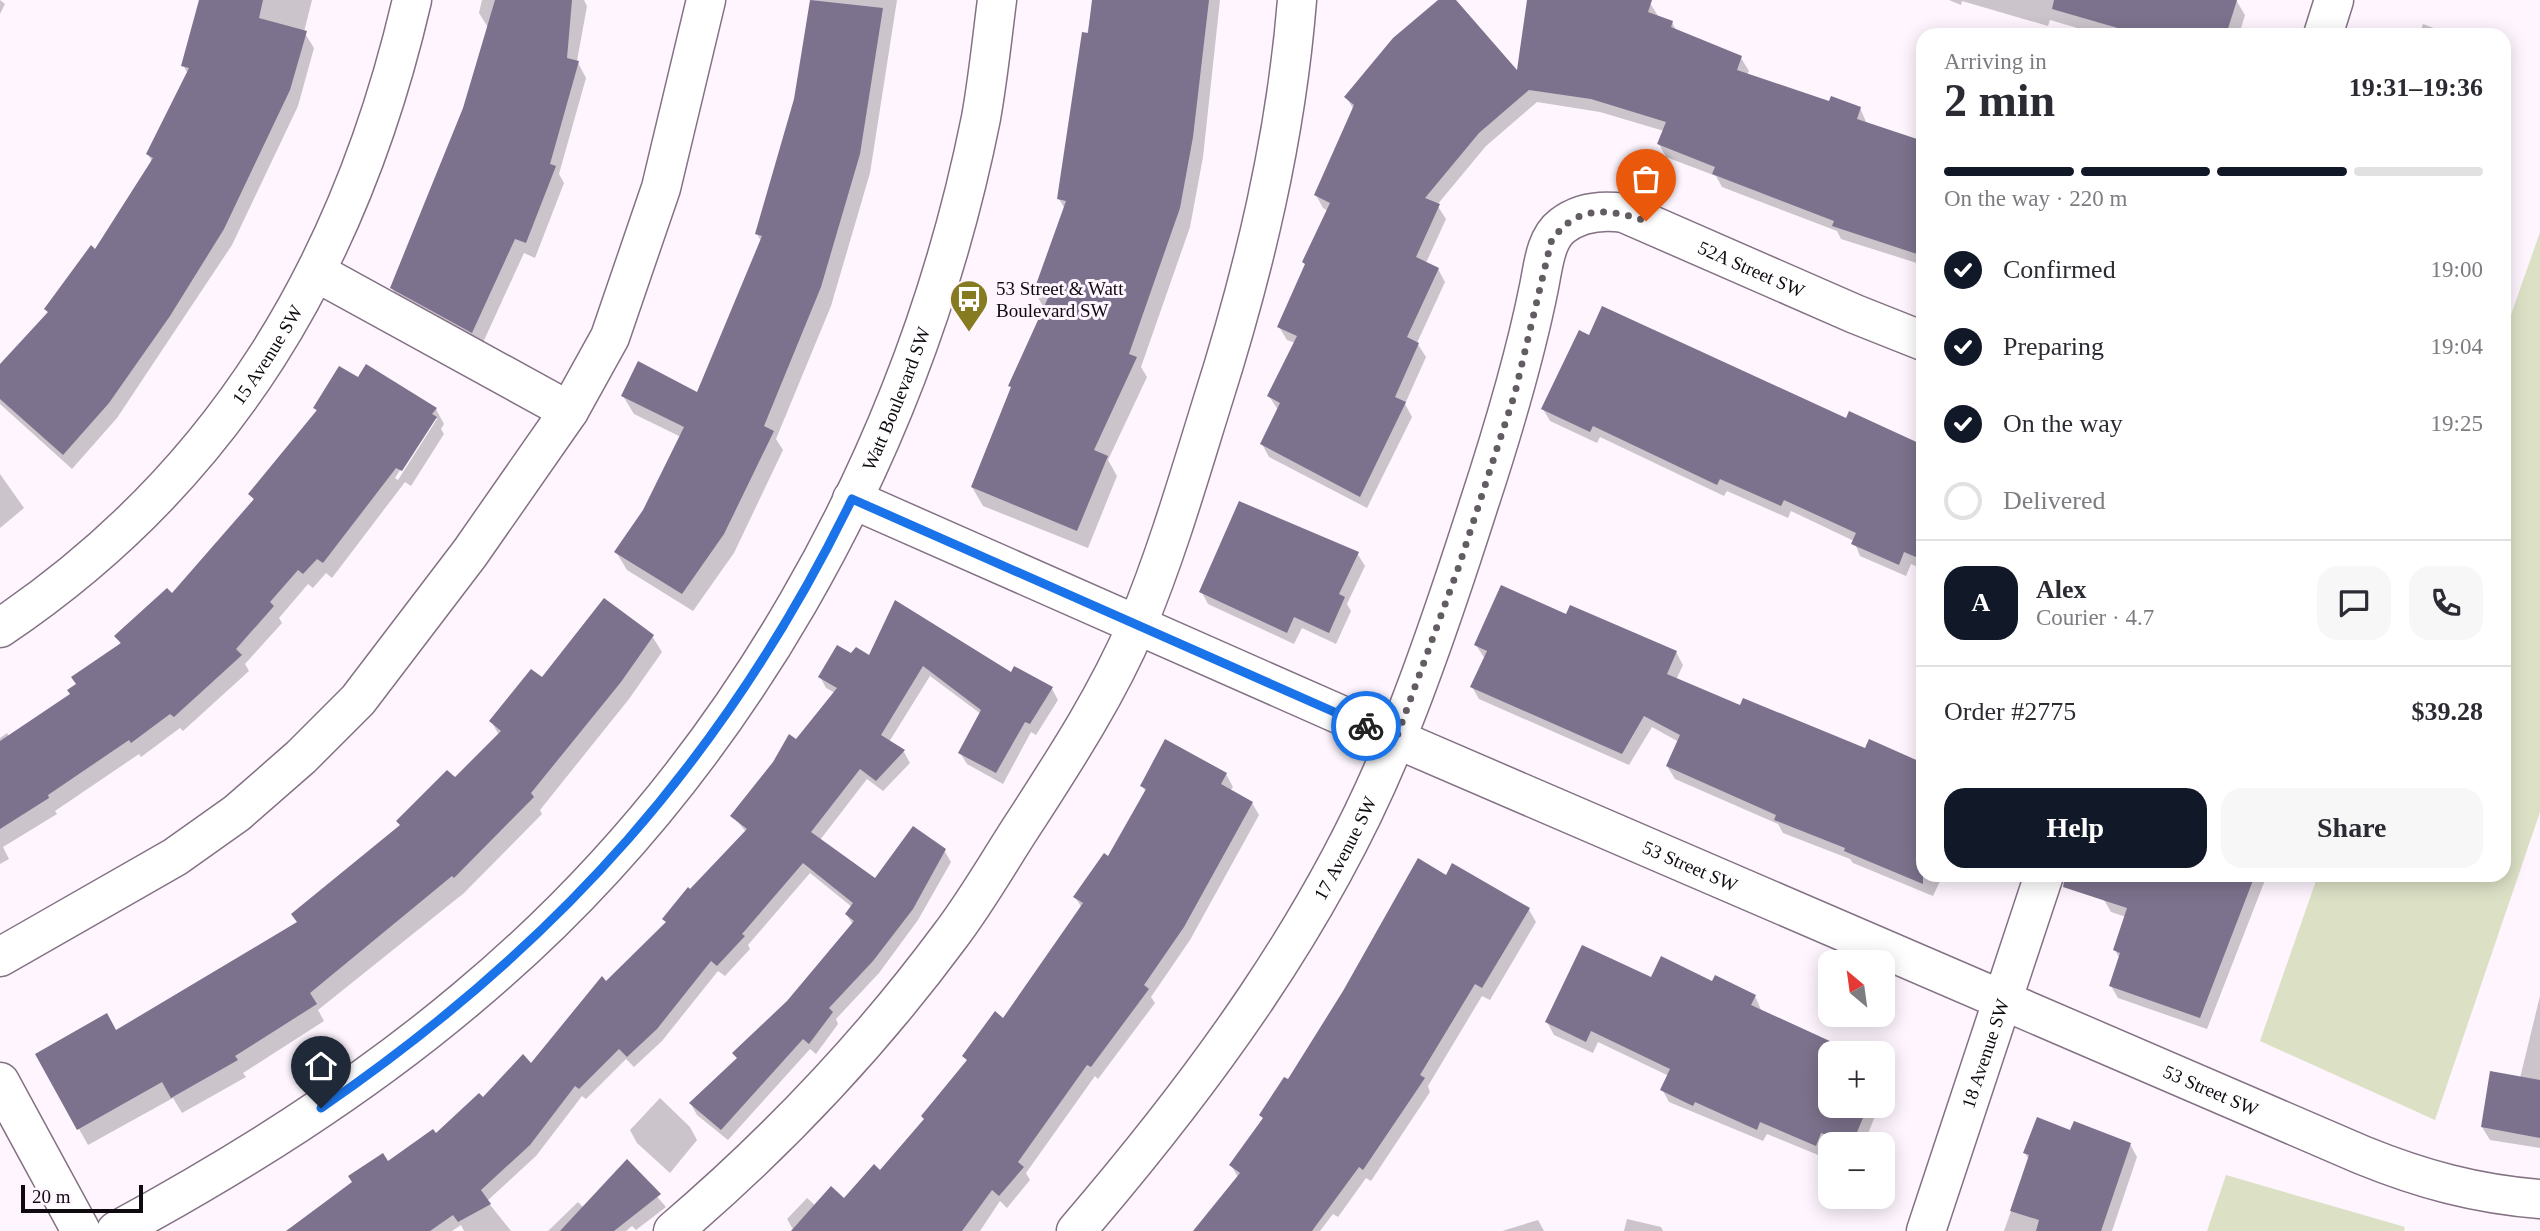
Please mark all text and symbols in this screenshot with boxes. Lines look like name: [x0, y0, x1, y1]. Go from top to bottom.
text: Arriving in: [1944, 49, 2047, 74]
text: 19:31–19:36: [2349, 73, 2483, 102]
text: 2 min: [1944, 75, 2055, 126]
pin: [1616, 149, 1676, 221]
icon: bag: [1627, 160, 1665, 198]
text: On the way · 220 m: [1944, 186, 2127, 211]
street label: 52A Street SW: [1695, 237, 1808, 302]
icon: check: [1944, 251, 1982, 289]
text: Confirmed: [2003, 255, 2116, 284]
text: 19:00: [2431, 257, 2483, 282]
bus stop icon: 53 Street & Watt Boulevard SW: [948, 278, 990, 333]
place label: 53 Street & Watt Boulevard SW: [996, 278, 1124, 321]
street label: 15 Avenue SW: [228, 301, 307, 409]
street label: Watt Boulevard SW: [858, 324, 934, 474]
icon: check: [1944, 328, 1982, 366]
text: Preparing: [2003, 332, 2104, 361]
text: 19:04: [2431, 334, 2483, 359]
icon: check: [1944, 405, 1982, 443]
text: On the way: [2003, 409, 2123, 438]
text: 19:25: [2431, 411, 2483, 436]
text: Delivered: [2003, 486, 2106, 515]
button: chat: [2317, 566, 2391, 640]
button: phone: [2409, 566, 2483, 640]
text: Alex: [2036, 575, 2087, 604]
text: A: [1972, 588, 1990, 617]
text: Courier · 4.7: [2036, 605, 2154, 630]
courier: [1331, 691, 1401, 761]
text: Order #2775: [1944, 697, 2076, 726]
text: $39.28: [2412, 697, 2483, 726]
icon: bike: [1347, 707, 1385, 745]
button: Help: [1944, 788, 2207, 868]
button: Share: [2221, 788, 2483, 868]
street label: 17 Avenue SW: [1310, 793, 1381, 904]
street label: 53 Street SW: [1639, 836, 1741, 896]
north arrow: [1818, 950, 1895, 1027]
map controls: [1818, 950, 1895, 1209]
street label: 18 Avenue SW: [1957, 996, 2013, 1111]
pin: [291, 1036, 351, 1108]
button: +: [1818, 1041, 1895, 1118]
icon: home: [302, 1047, 340, 1085]
street label: 53 Street SW: [2160, 1061, 2262, 1120]
button: −: [1818, 1132, 1895, 1209]
scale bar: [21, 1182, 144, 1214]
text: 20 m: [32, 1186, 71, 1207]

